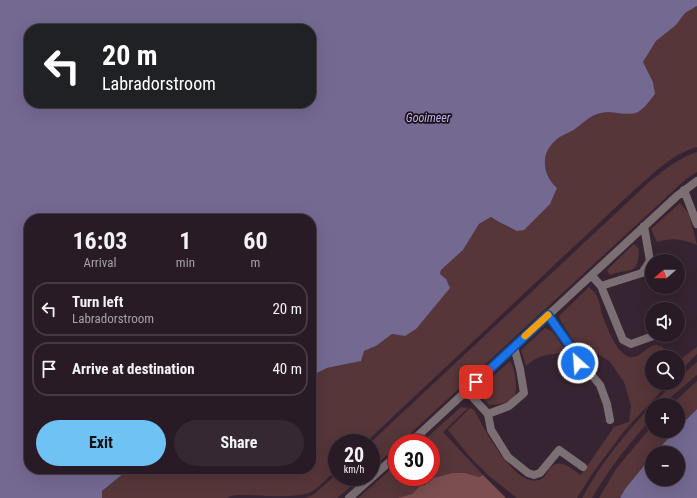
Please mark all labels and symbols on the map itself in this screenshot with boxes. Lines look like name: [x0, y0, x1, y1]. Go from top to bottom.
water label: Gooimeer: [406, 111, 451, 125]
north arrow: [645, 254, 685, 294]
position arrow: [557, 342, 599, 384]
pin: [459, 365, 493, 399]
speed limit sign: 30: [388, 434, 440, 486]

